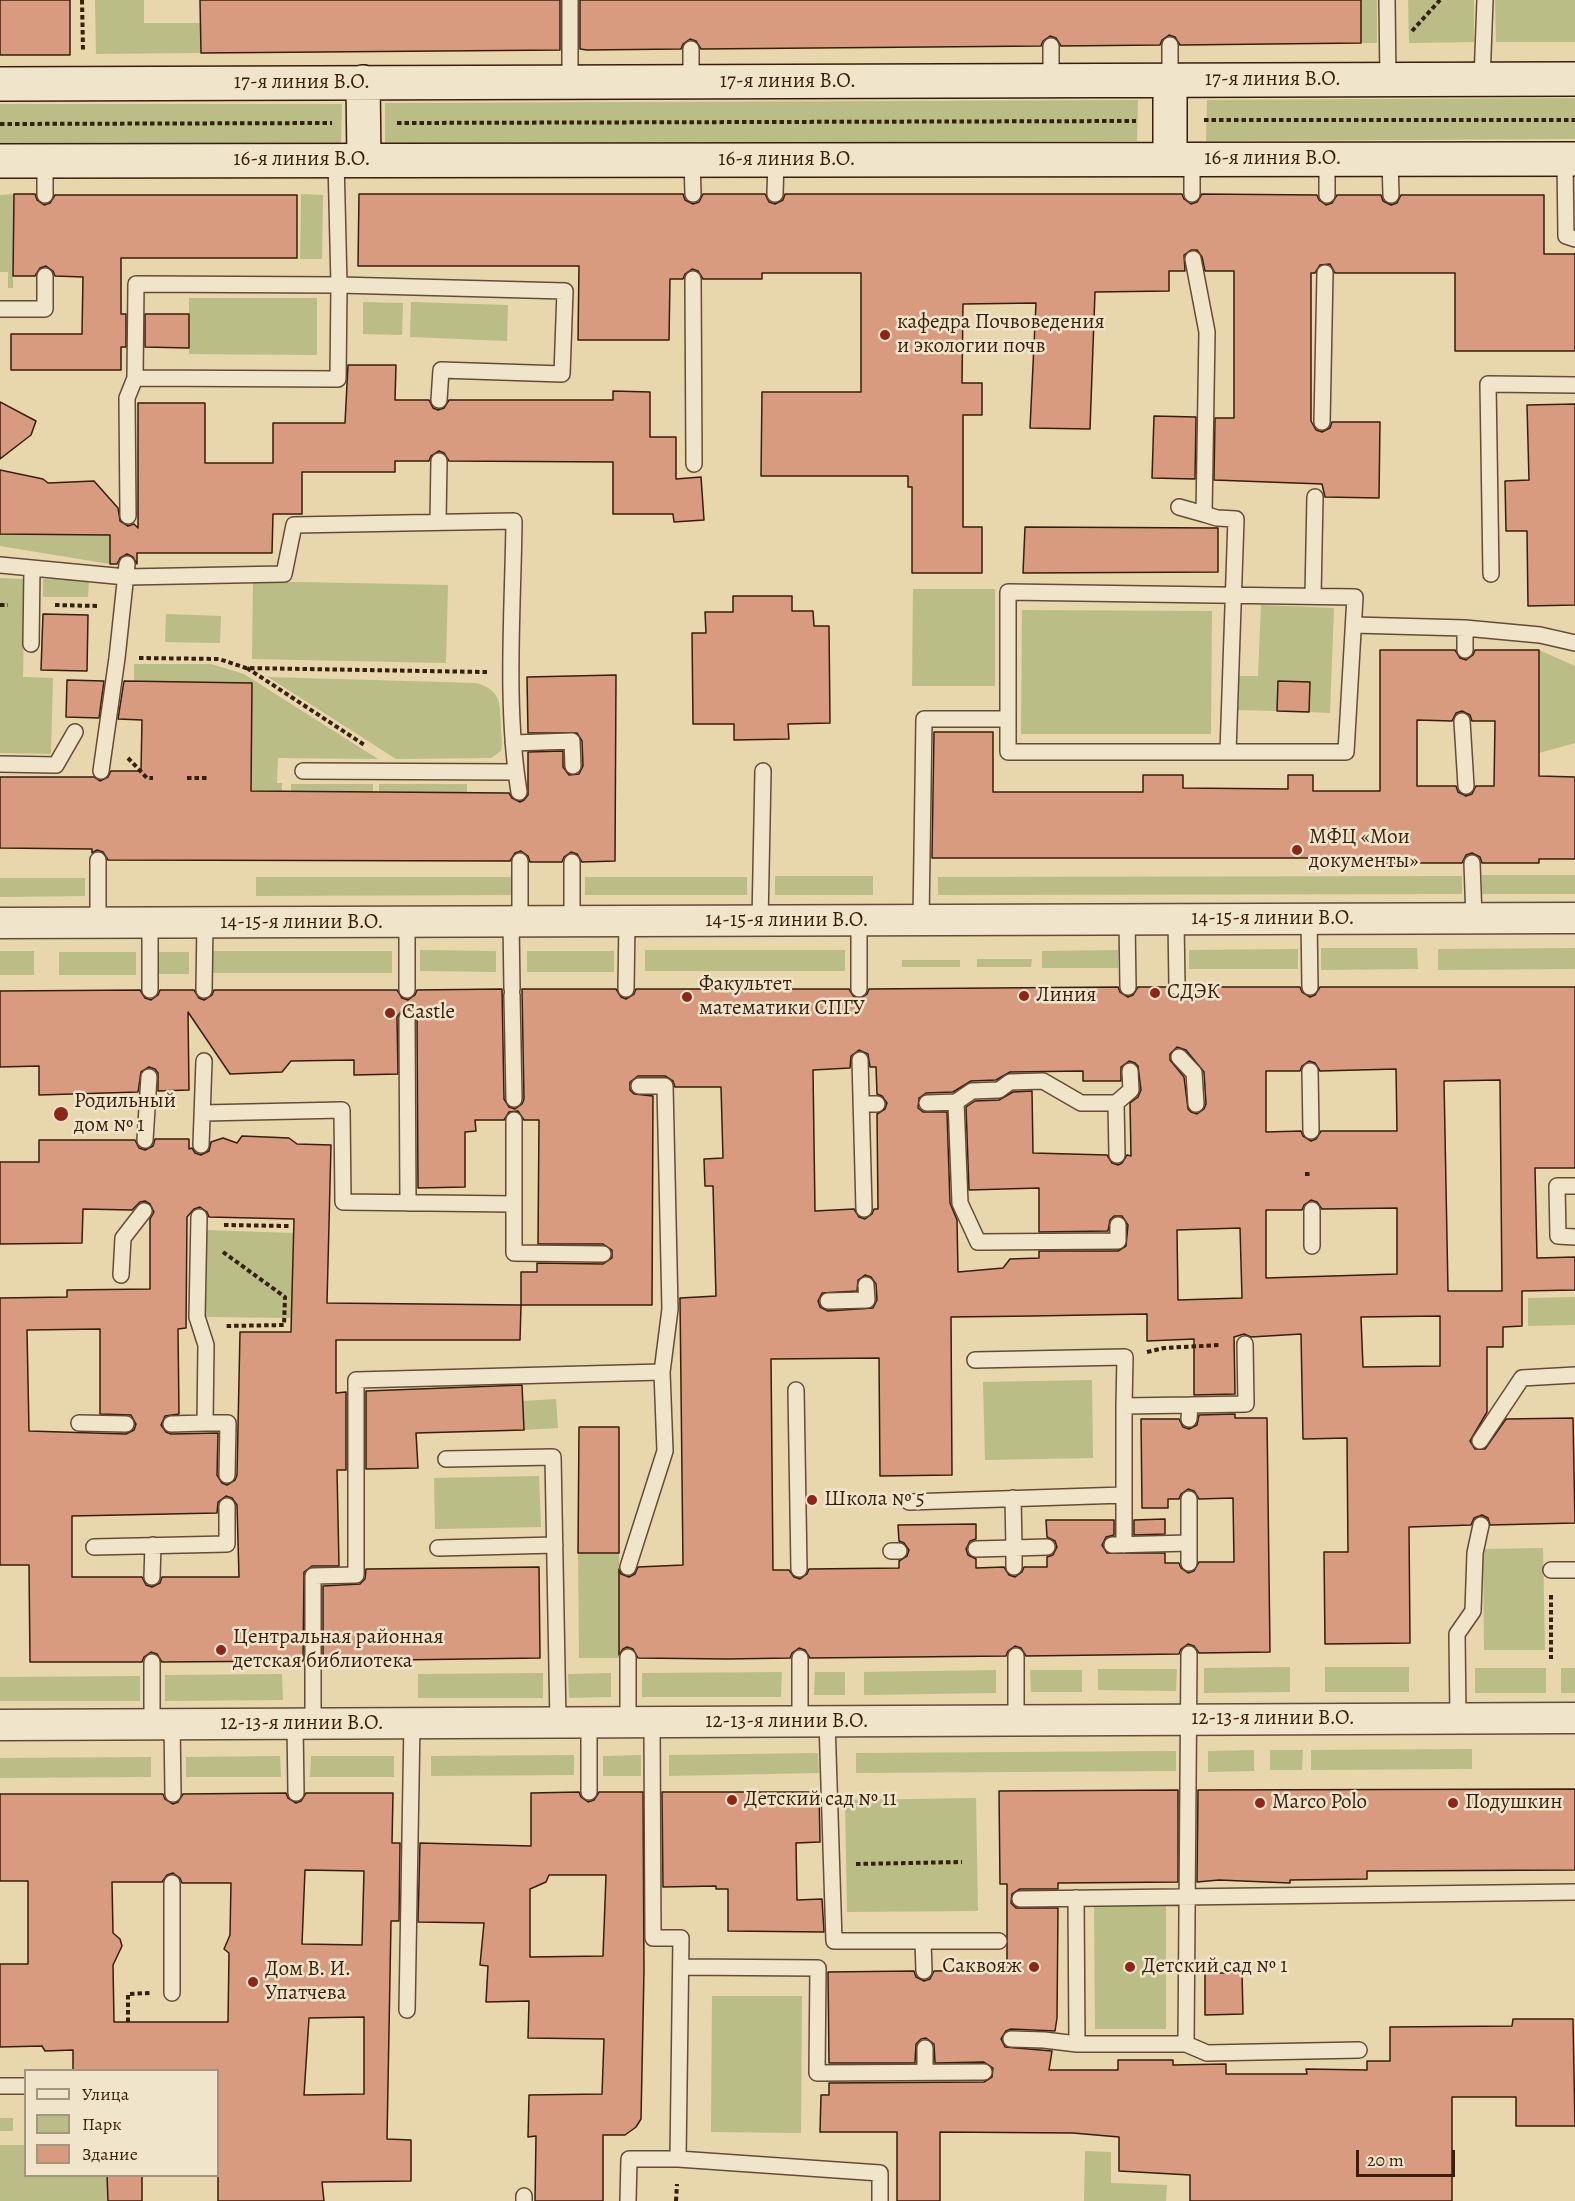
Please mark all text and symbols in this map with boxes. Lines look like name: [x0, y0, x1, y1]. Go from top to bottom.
street label: 17-я линия В.О.: [1205, 67, 1341, 93]
street label: 17-я линия В.О.: [720, 69, 856, 95]
street label: 17-я линия В.О.: [234, 70, 370, 96]
street label: 16-я линия В.О.: [1204, 146, 1342, 172]
street label: 16-я линия В.О.: [233, 147, 371, 173]
street label: 16-я линия В.О.: [718, 147, 856, 173]
place label: кафедра Почвоведения и экологии почв: [897, 310, 1105, 360]
marker: кафедра Почвоведения и экологии почв: [878, 328, 892, 342]
place label: МФЦ «Мои документы»: [1309, 825, 1419, 875]
marker: МФЦ «Мои документы»: [1290, 843, 1304, 857]
street label: 14-15-я линии В.О.: [1191, 906, 1355, 932]
street label: 14-15-я линии В.О.: [705, 908, 869, 934]
street label: 14-15-я линии В.О.: [220, 910, 384, 936]
place label: Факультет математики СПГУ: [699, 972, 865, 1022]
place label: СДЭК: [1167, 980, 1220, 1006]
place label: Линия: [1036, 983, 1096, 1009]
marker: СДЭК: [1148, 986, 1162, 1000]
marker: Линия: [1017, 989, 1031, 1003]
marker: Факультет математики СПГУ: [680, 990, 694, 1004]
place label: Castle: [402, 1000, 455, 1026]
marker: Castle: [383, 1006, 397, 1020]
place label: Родильный дом № 1: [74, 1089, 176, 1139]
marker: Родильный дом № 1: [52, 1105, 70, 1123]
place label: Школа № 5: [824, 1487, 925, 1513]
marker: Школа № 5: [805, 1493, 819, 1507]
place label: Центральная районная детская библиотека: [233, 1625, 444, 1675]
marker: Центральная районная детская библиотека: [214, 1643, 228, 1657]
street label: 12-13-я линии В.О.: [1191, 1706, 1355, 1732]
street label: 12-13-я линии В.О.: [705, 1709, 869, 1735]
street label: 12-13-я линии В.О.: [220, 1711, 384, 1737]
place label: Детский сад № 11: [744, 1787, 897, 1813]
place label: Marco Polo: [1272, 1790, 1367, 1816]
place label: Подушкин: [1465, 1790, 1563, 1816]
marker: Детский сад № 11: [725, 1793, 739, 1807]
marker: Marco Polo: [1253, 1796, 1267, 1810]
marker: Подушкин: [1446, 1796, 1460, 1810]
place label: Саквояж: [942, 1954, 1022, 1980]
place label: Детский сад № 1: [1142, 1954, 1287, 1980]
place label: Дом В. И. Упатчева: [265, 1957, 351, 2007]
marker: Саквояж: [1027, 1960, 1041, 1974]
marker: Детский сад № 1: [1123, 1960, 1137, 1974]
marker: Дом В. И. Упатчева: [246, 1975, 260, 1989]
legend: [24, 2069, 219, 2177]
text: Улица: [82, 2082, 129, 2106]
text: Парк: [82, 2112, 122, 2136]
scale bar: [1359, 2138, 1458, 2176]
text: Здание: [82, 2142, 138, 2166]
text: 20 m: [1367, 2148, 1404, 2172]

